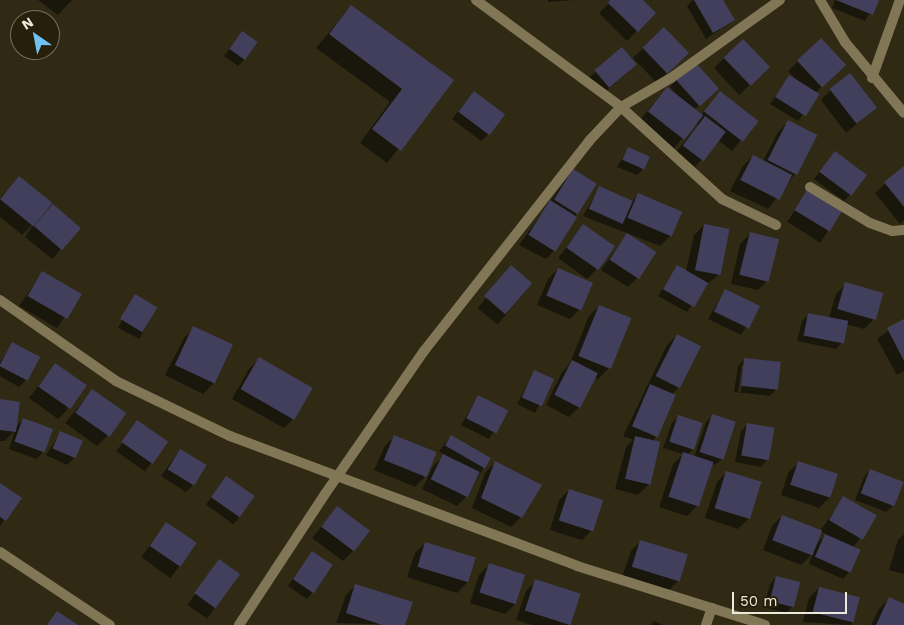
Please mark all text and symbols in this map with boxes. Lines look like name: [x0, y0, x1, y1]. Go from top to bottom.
north arrow: [10, 10, 60, 60]
text: N: [19, 14, 36, 33]
scale bar: [734, 582, 849, 614]
text: 50 m: [740, 592, 777, 610]

